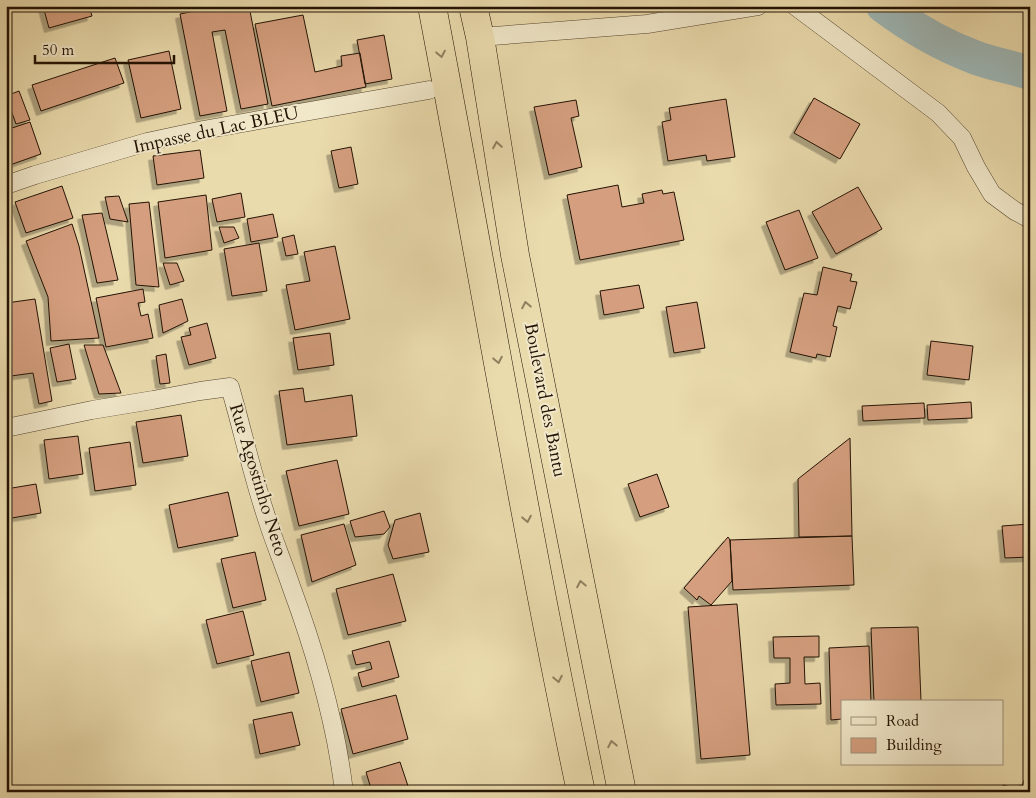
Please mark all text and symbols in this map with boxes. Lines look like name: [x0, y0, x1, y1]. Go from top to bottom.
scale bar: [35, 32, 174, 64]
text: 50 m: [42, 40, 74, 60]
one-way arrow: [436, 50, 446, 59]
street label: Impasse du Lac BLEU: [131, 100, 301, 160]
one-way arrow: [493, 141, 503, 149]
one-way arrow: [521, 300, 531, 309]
street label: Boulevard des Bantu: [518, 321, 572, 479]
one-way arrow: [492, 355, 502, 364]
street label: Rue Agostinho Neto: [223, 401, 293, 560]
one-way arrow: [522, 515, 532, 524]
one-way arrow: [576, 580, 587, 589]
one-way arrow: [553, 674, 563, 683]
legend: [841, 700, 1004, 766]
text: Road: [886, 711, 919, 731]
text: Building: [886, 735, 942, 755]
one-way arrow: [608, 739, 618, 748]

